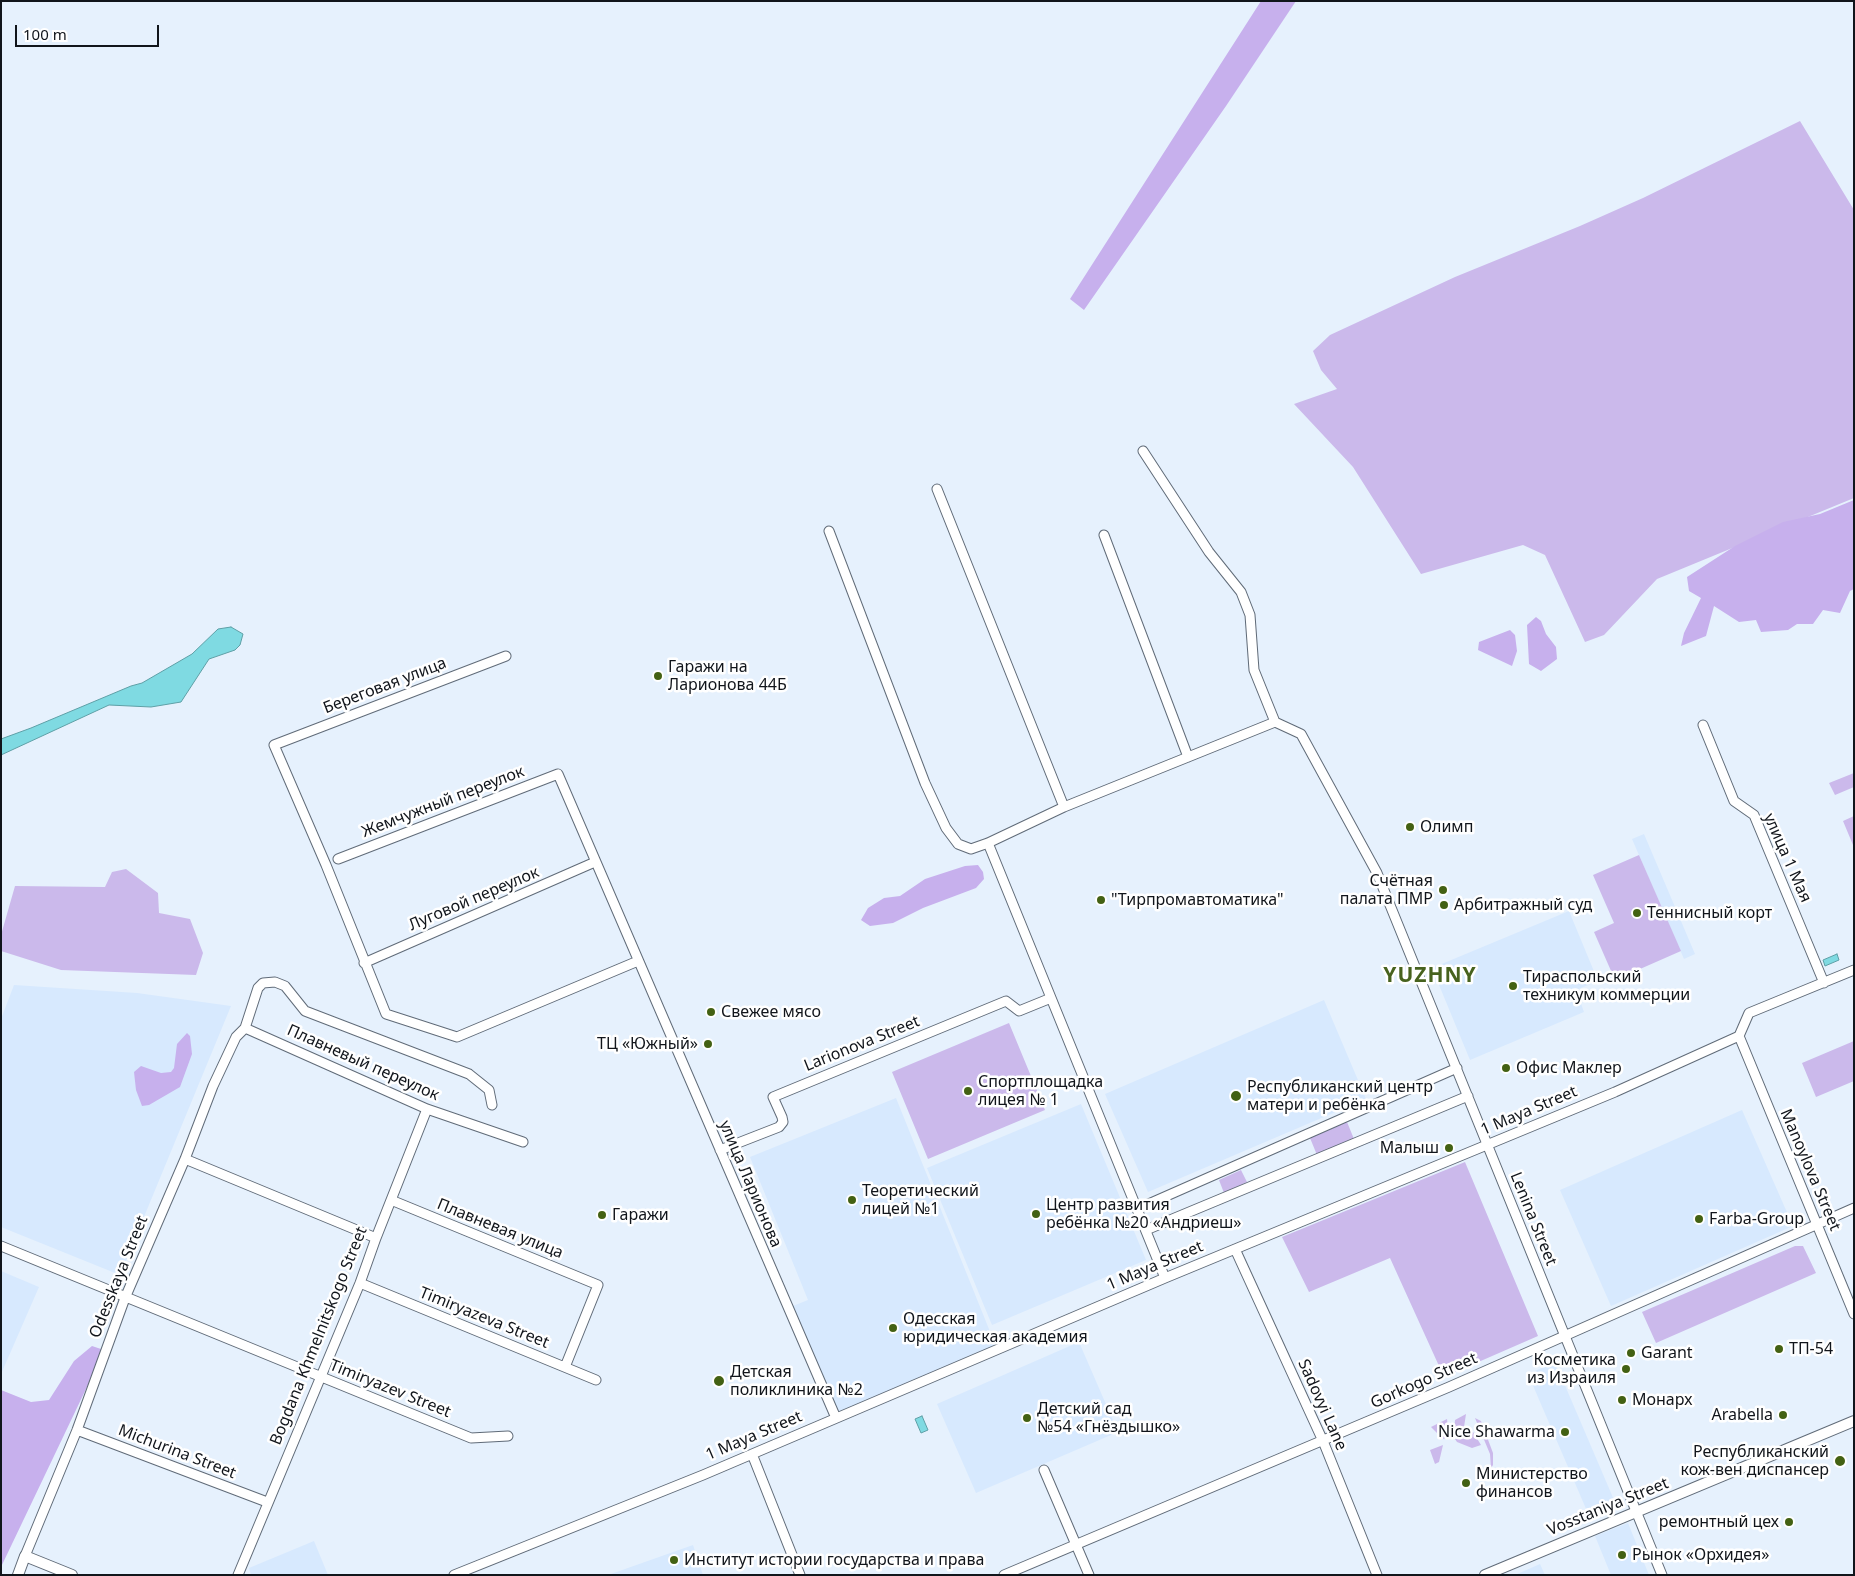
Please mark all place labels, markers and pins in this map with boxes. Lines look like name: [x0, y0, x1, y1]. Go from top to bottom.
place label: Гаражи на Ларионова 44Б: [668, 657, 787, 695]
marker: Гаражи на Ларионова 44Б: [652, 670, 664, 682]
place label: Олимп: [1420, 817, 1473, 837]
marker: Олимп: [1404, 821, 1416, 833]
place label: Счётная палата ПМР: [1340, 871, 1433, 909]
marker: Счётная палата ПМР: [1437, 884, 1449, 896]
place label: "Тирпромавтоматика": [1111, 890, 1284, 910]
marker: "Тирпромавтоматика": [1095, 894, 1107, 906]
place label: Арбитражный суд: [1454, 895, 1592, 915]
marker: Арбитражный суд: [1438, 899, 1450, 911]
place label: Теннисный корт: [1647, 903, 1772, 923]
marker: Теннисный корт: [1631, 907, 1643, 919]
place label: Тираспольский техникум коммерции: [1523, 967, 1690, 1005]
marker: Тираспольский техникум коммерции: [1507, 980, 1519, 992]
place label: Свежее мясо: [721, 1002, 821, 1022]
marker: Свежее мясо: [705, 1006, 717, 1018]
place label: ТЦ «Южный»: [597, 1034, 698, 1054]
marker: ТЦ «Южный»: [702, 1038, 714, 1050]
place label: Офис Маклер: [1516, 1058, 1622, 1078]
marker: Офис Маклер: [1500, 1062, 1512, 1074]
place label: Спортплощадка лицея № 1: [978, 1072, 1103, 1110]
place label: Республиканский центр матери и ребёнка: [1247, 1077, 1433, 1115]
marker: Спортплощадка лицея № 1: [962, 1085, 974, 1097]
marker: Республиканский центр матери и ребёнка: [1229, 1089, 1243, 1103]
place label: Малыш: [1380, 1138, 1439, 1158]
marker: Малыш: [1443, 1142, 1455, 1154]
place label: Теоретический лицей №1: [862, 1181, 979, 1219]
marker: Теоретический лицей №1: [846, 1194, 858, 1206]
place label: Центр развития ребёнка №20 «Андриеш»: [1046, 1195, 1241, 1233]
place label: Гаражи: [612, 1205, 669, 1225]
marker: Центр развития ребёнка №20 «Андриеш»: [1030, 1208, 1042, 1220]
marker: Гаражи: [596, 1209, 608, 1221]
place label: Farba-Group: [1709, 1209, 1804, 1229]
marker: Farba-Group: [1693, 1213, 1705, 1225]
place label: Одесская юридическая академия: [903, 1309, 1088, 1347]
marker: Одесская юридическая академия: [887, 1322, 899, 1334]
place label: ТП-54: [1789, 1339, 1833, 1359]
place label: Garant: [1641, 1343, 1693, 1363]
marker: ТП-54: [1773, 1343, 1785, 1355]
marker: Garant: [1625, 1347, 1637, 1359]
place label: Косметика из Израиля: [1527, 1350, 1616, 1388]
place label: Детская поликлиника №2: [730, 1362, 863, 1400]
marker: Косметика из Израиля: [1620, 1363, 1632, 1375]
marker: Детская поликлиника №2: [712, 1374, 726, 1388]
place label: Монарх: [1632, 1390, 1692, 1410]
marker: Монарх: [1616, 1394, 1628, 1406]
place label: Детский сад №54 «Гнёздышко»: [1037, 1399, 1180, 1437]
place label: Arabella: [1711, 1405, 1773, 1425]
marker: Arabella: [1777, 1409, 1789, 1421]
marker: Детский сад №54 «Гнёздышко»: [1021, 1412, 1033, 1424]
place label: Nice Shawarma: [1438, 1422, 1555, 1442]
marker: Nice Shawarma: [1559, 1426, 1571, 1438]
place label: Республиканский кож-вен диспансер: [1680, 1442, 1829, 1480]
marker: Республиканский кож-вен диспансер: [1833, 1454, 1847, 1468]
place label: Министерство финансов: [1476, 1464, 1588, 1502]
marker: Министерство финансов: [1460, 1477, 1472, 1489]
place label: ремонтный цех: [1659, 1512, 1779, 1532]
marker: ремонтный цех: [1783, 1516, 1795, 1528]
place label: Рынок «Орхидея»: [1632, 1545, 1769, 1565]
marker: Рынок «Орхидея»: [1616, 1549, 1628, 1561]
place label: Институт истории государства и права: [684, 1550, 984, 1570]
marker: Институт истории государства и права: [668, 1554, 680, 1566]

